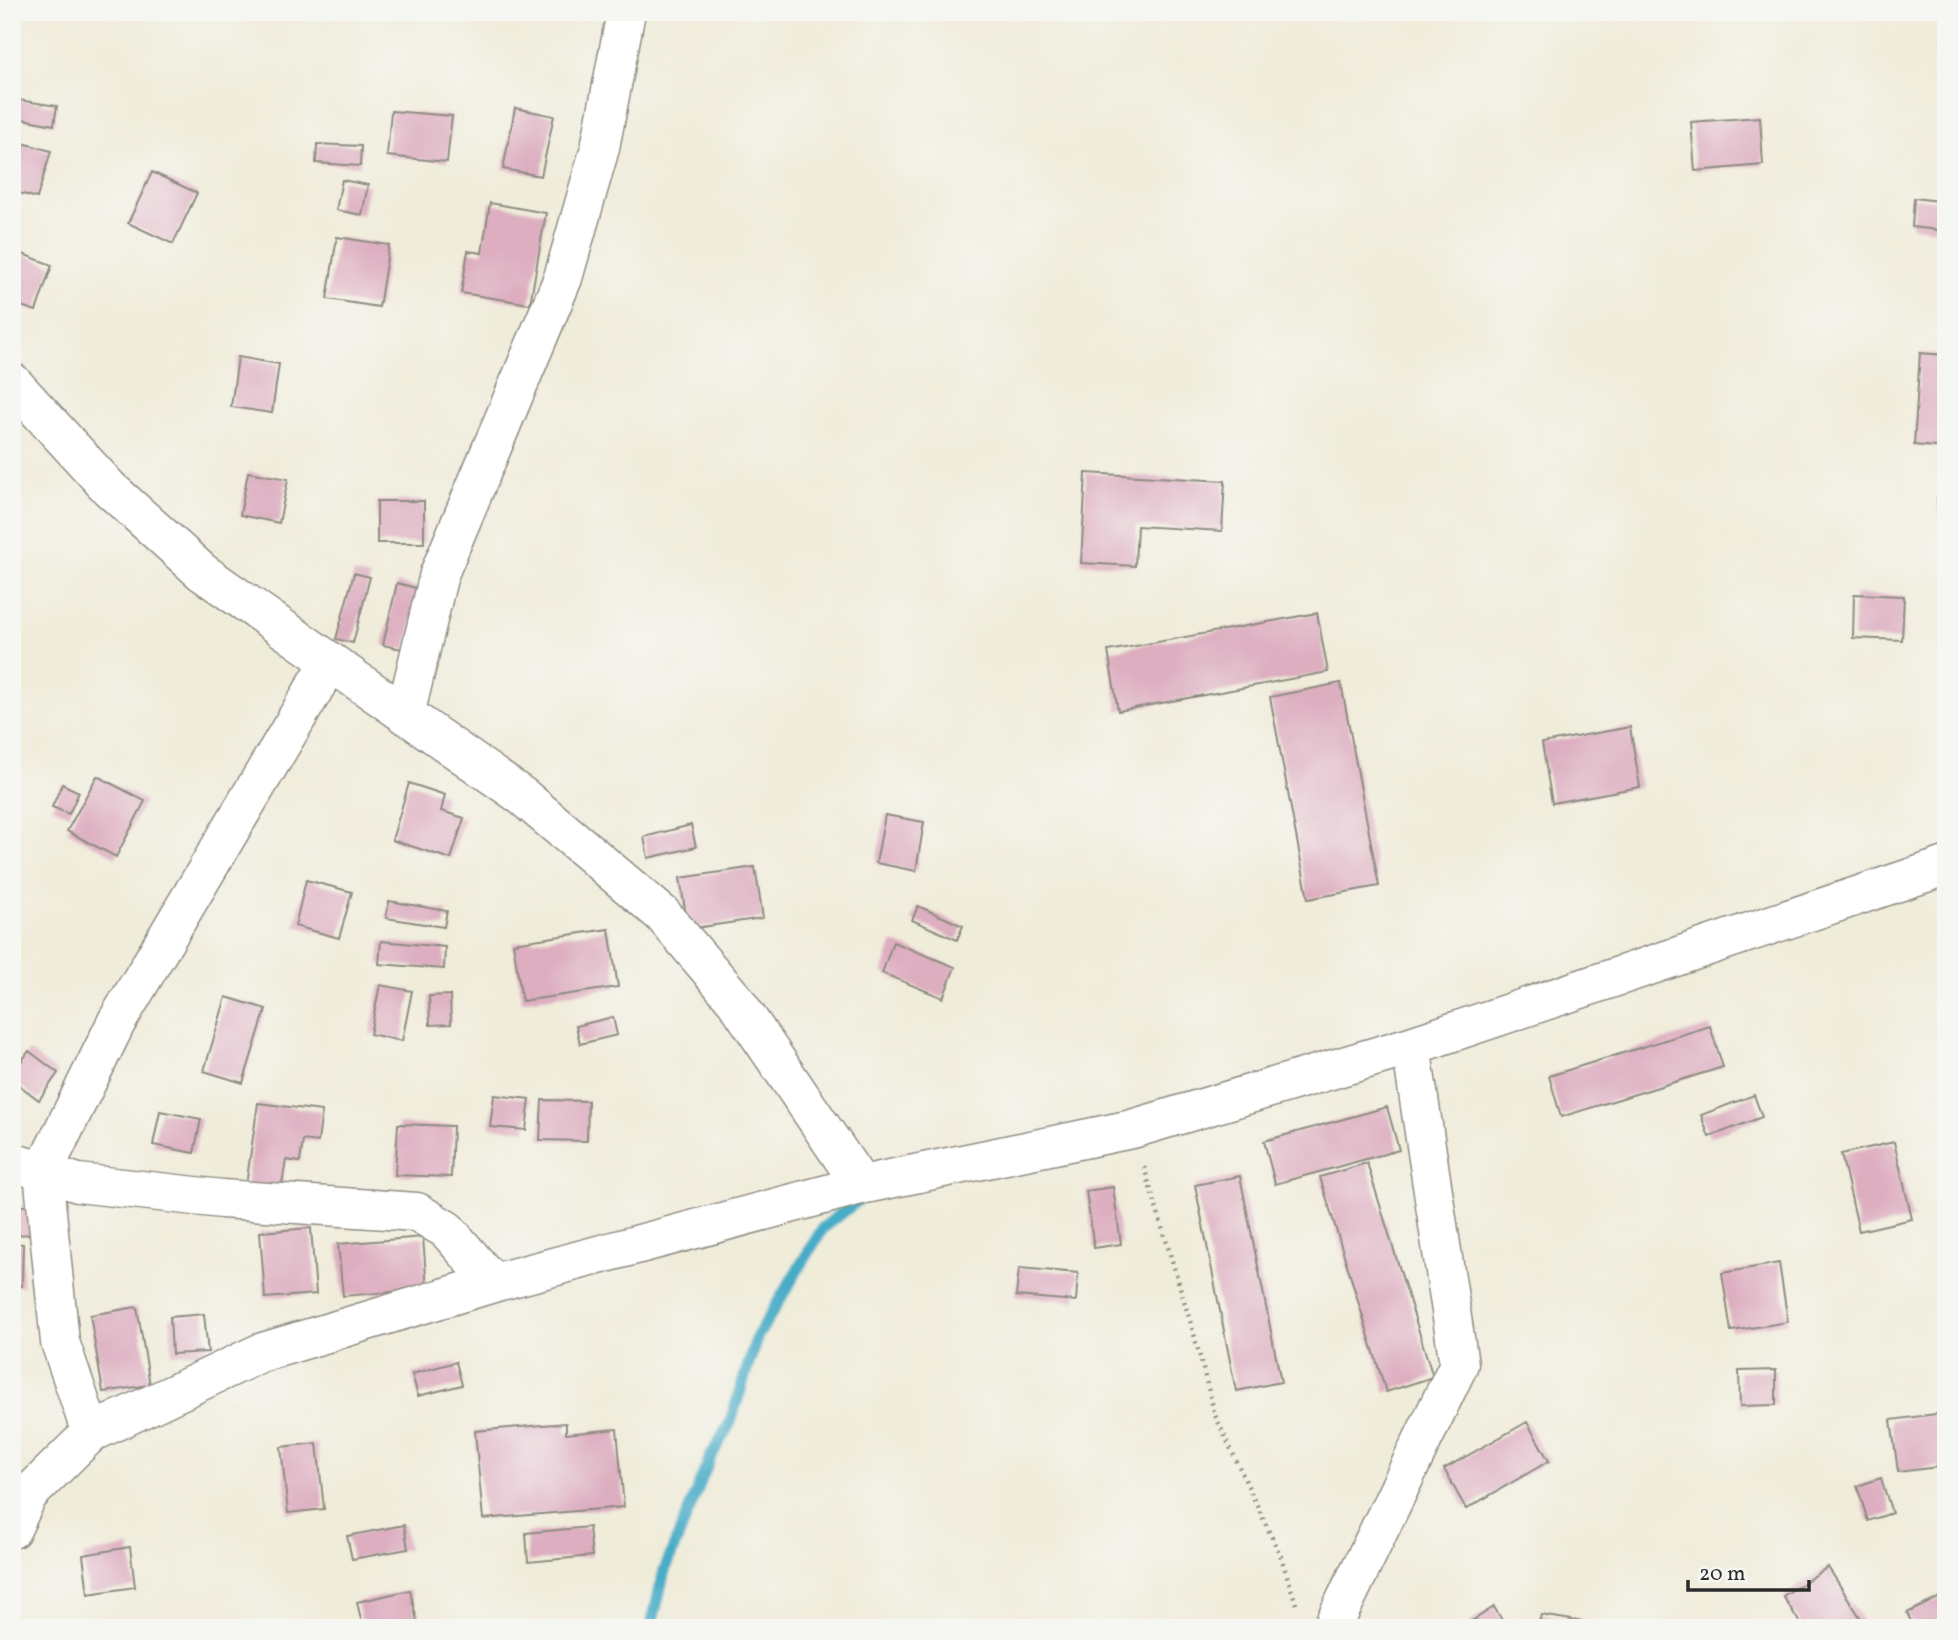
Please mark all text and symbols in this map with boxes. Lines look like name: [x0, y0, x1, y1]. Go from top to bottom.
scale bar: [1688, 1549, 1809, 1593]
text: 20 m: [1699, 1560, 1745, 1589]

